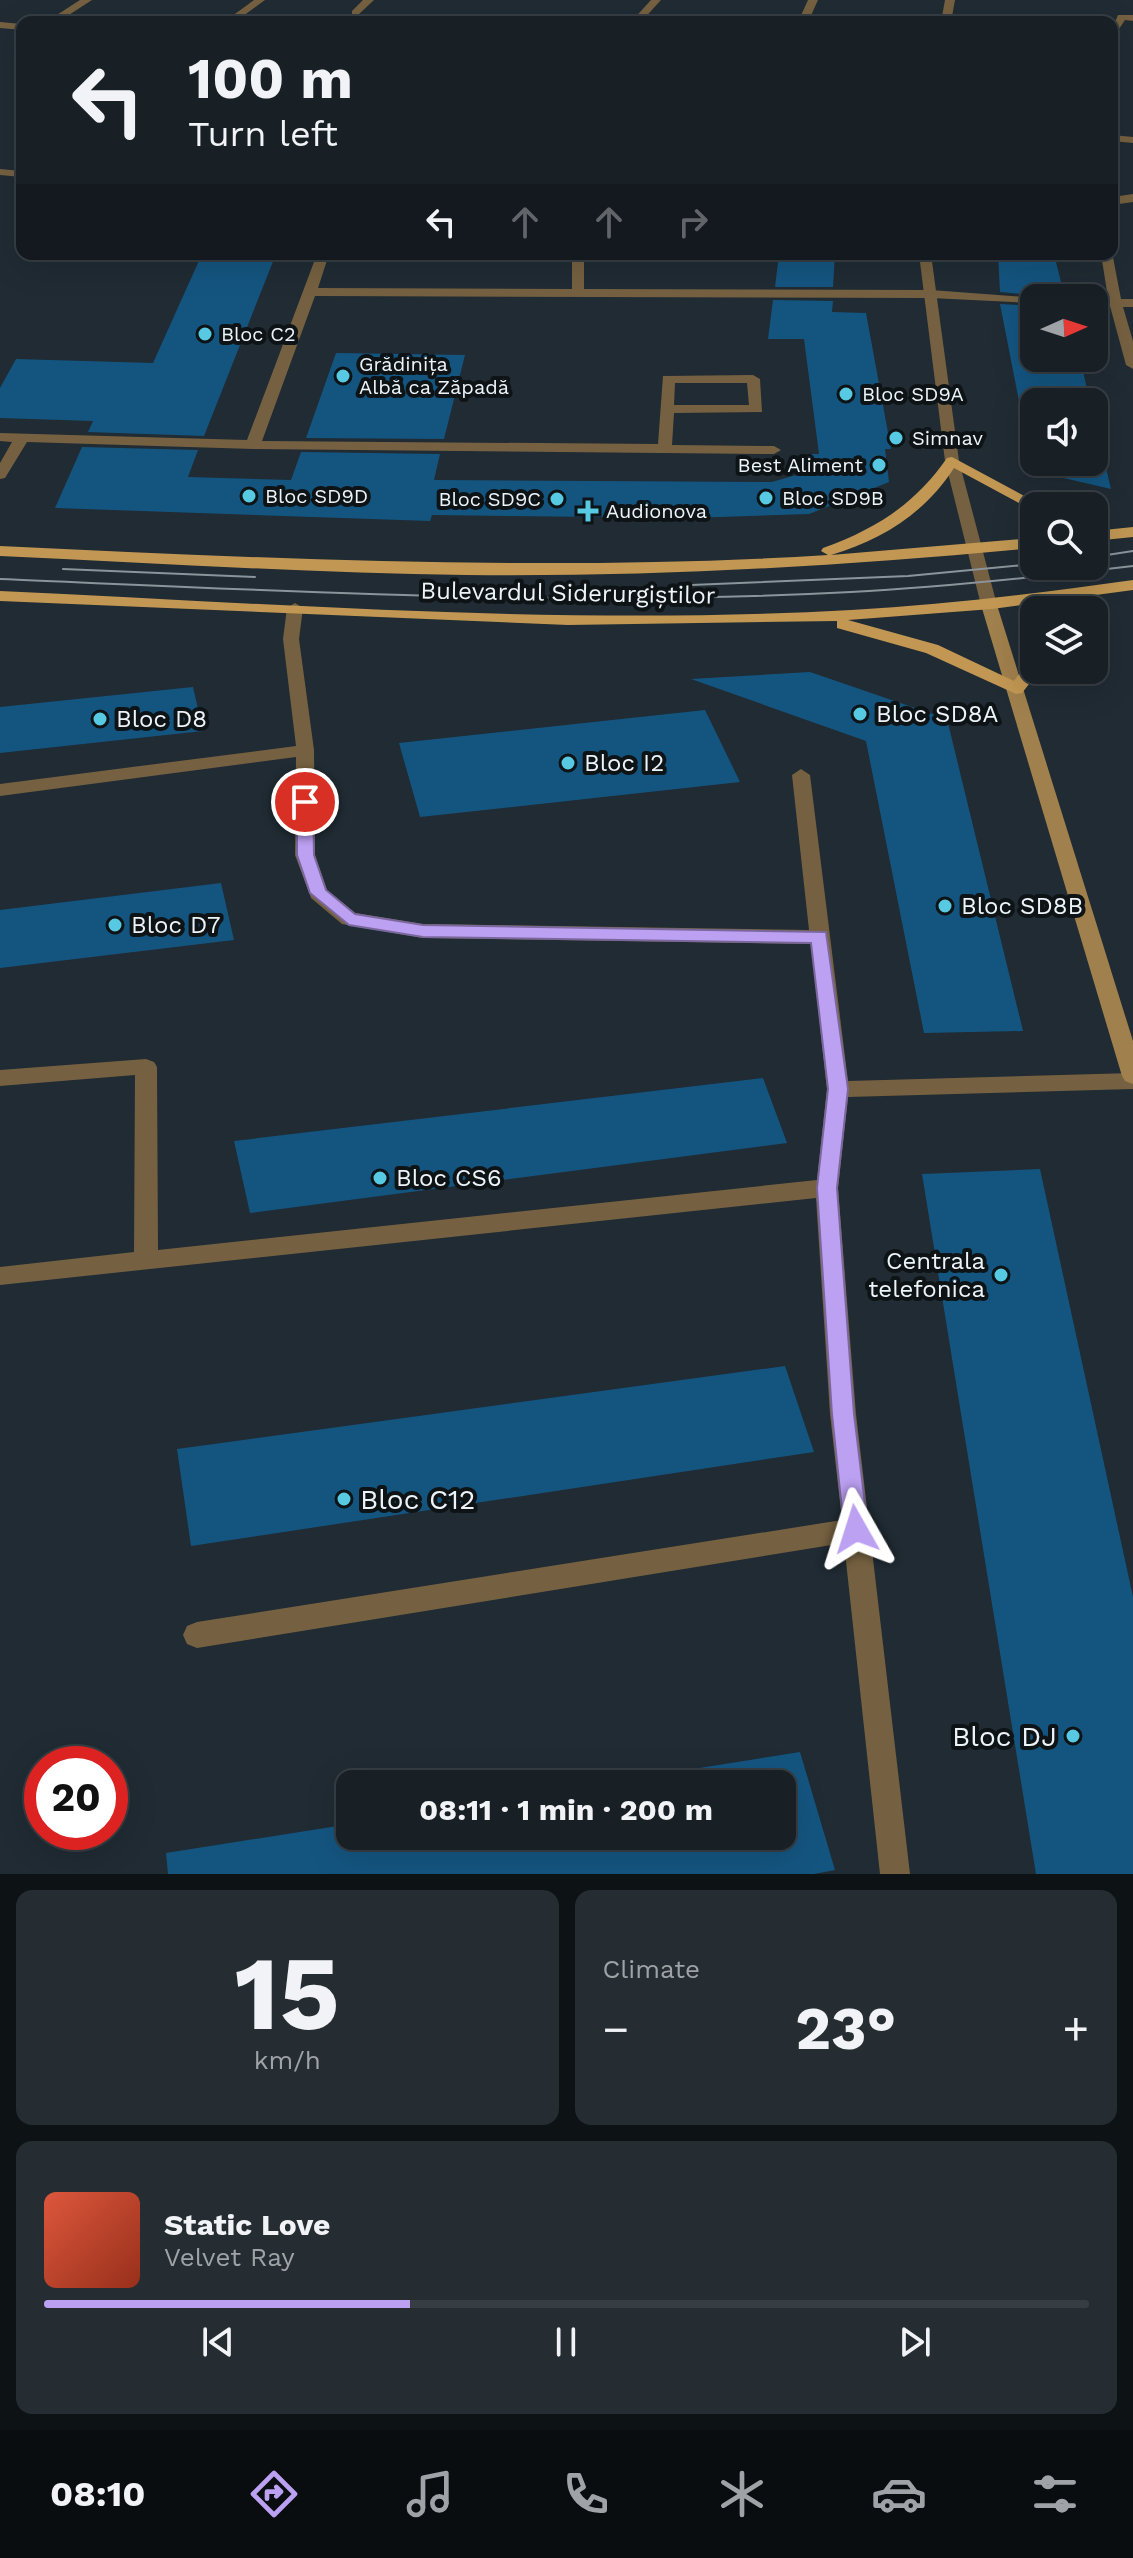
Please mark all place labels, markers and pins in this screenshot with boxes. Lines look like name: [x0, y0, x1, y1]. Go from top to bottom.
place label: Bloc C2: [221, 322, 296, 346]
marker: Bloc C2: [196, 325, 214, 343]
place label: Grădinița Albă ca Zăpadă: [359, 352, 509, 399]
marker: Grădinița Albă ca Zăpadă: [334, 367, 352, 385]
place label: Bloc SD9A: [862, 382, 964, 406]
marker: Bloc SD9A: [837, 385, 855, 403]
place label: Simnav: [912, 426, 983, 450]
marker: Simnav: [887, 429, 905, 447]
place label: Best Aliment: [738, 453, 864, 477]
marker: Best Aliment: [870, 456, 888, 474]
place label: Bloc SD9D: [265, 484, 368, 508]
place label: Bloc SD9B: [782, 486, 884, 510]
marker: Bloc SD9D: [240, 487, 258, 505]
place label: Bloc SD9C: [439, 487, 541, 511]
marker: Bloc SD9B: [757, 489, 775, 507]
marker: Bloc SD9C: [548, 490, 566, 508]
place label: Audionova: [606, 499, 707, 523]
marker: Audionova: [577, 500, 599, 522]
place label: Bloc SD8A: [876, 700, 999, 728]
place label: Bloc D8: [116, 705, 207, 733]
marker: Bloc SD8A: [851, 705, 869, 723]
marker: Bloc D8: [91, 710, 109, 728]
place label: Bloc I2: [584, 749, 664, 777]
marker: Bloc I2: [559, 754, 577, 772]
pin: [271, 768, 339, 836]
place label: Bloc SD8B: [961, 892, 1083, 920]
marker: Bloc SD8B: [936, 897, 954, 915]
place label: Bloc D7: [131, 911, 220, 939]
marker: Bloc D7: [106, 916, 124, 934]
place label: Bloc CS6: [396, 1164, 501, 1192]
marker: Bloc CS6: [371, 1169, 389, 1187]
place label: Centrala telefonica: [868, 1247, 985, 1303]
marker: Centrala telefonica: [992, 1266, 1010, 1284]
place label: Bloc C12: [360, 1483, 475, 1516]
marker: Bloc C12: [335, 1490, 353, 1508]
place label: Bloc DJ: [952, 1720, 1057, 1753]
marker: Bloc DJ: [1064, 1727, 1082, 1745]

